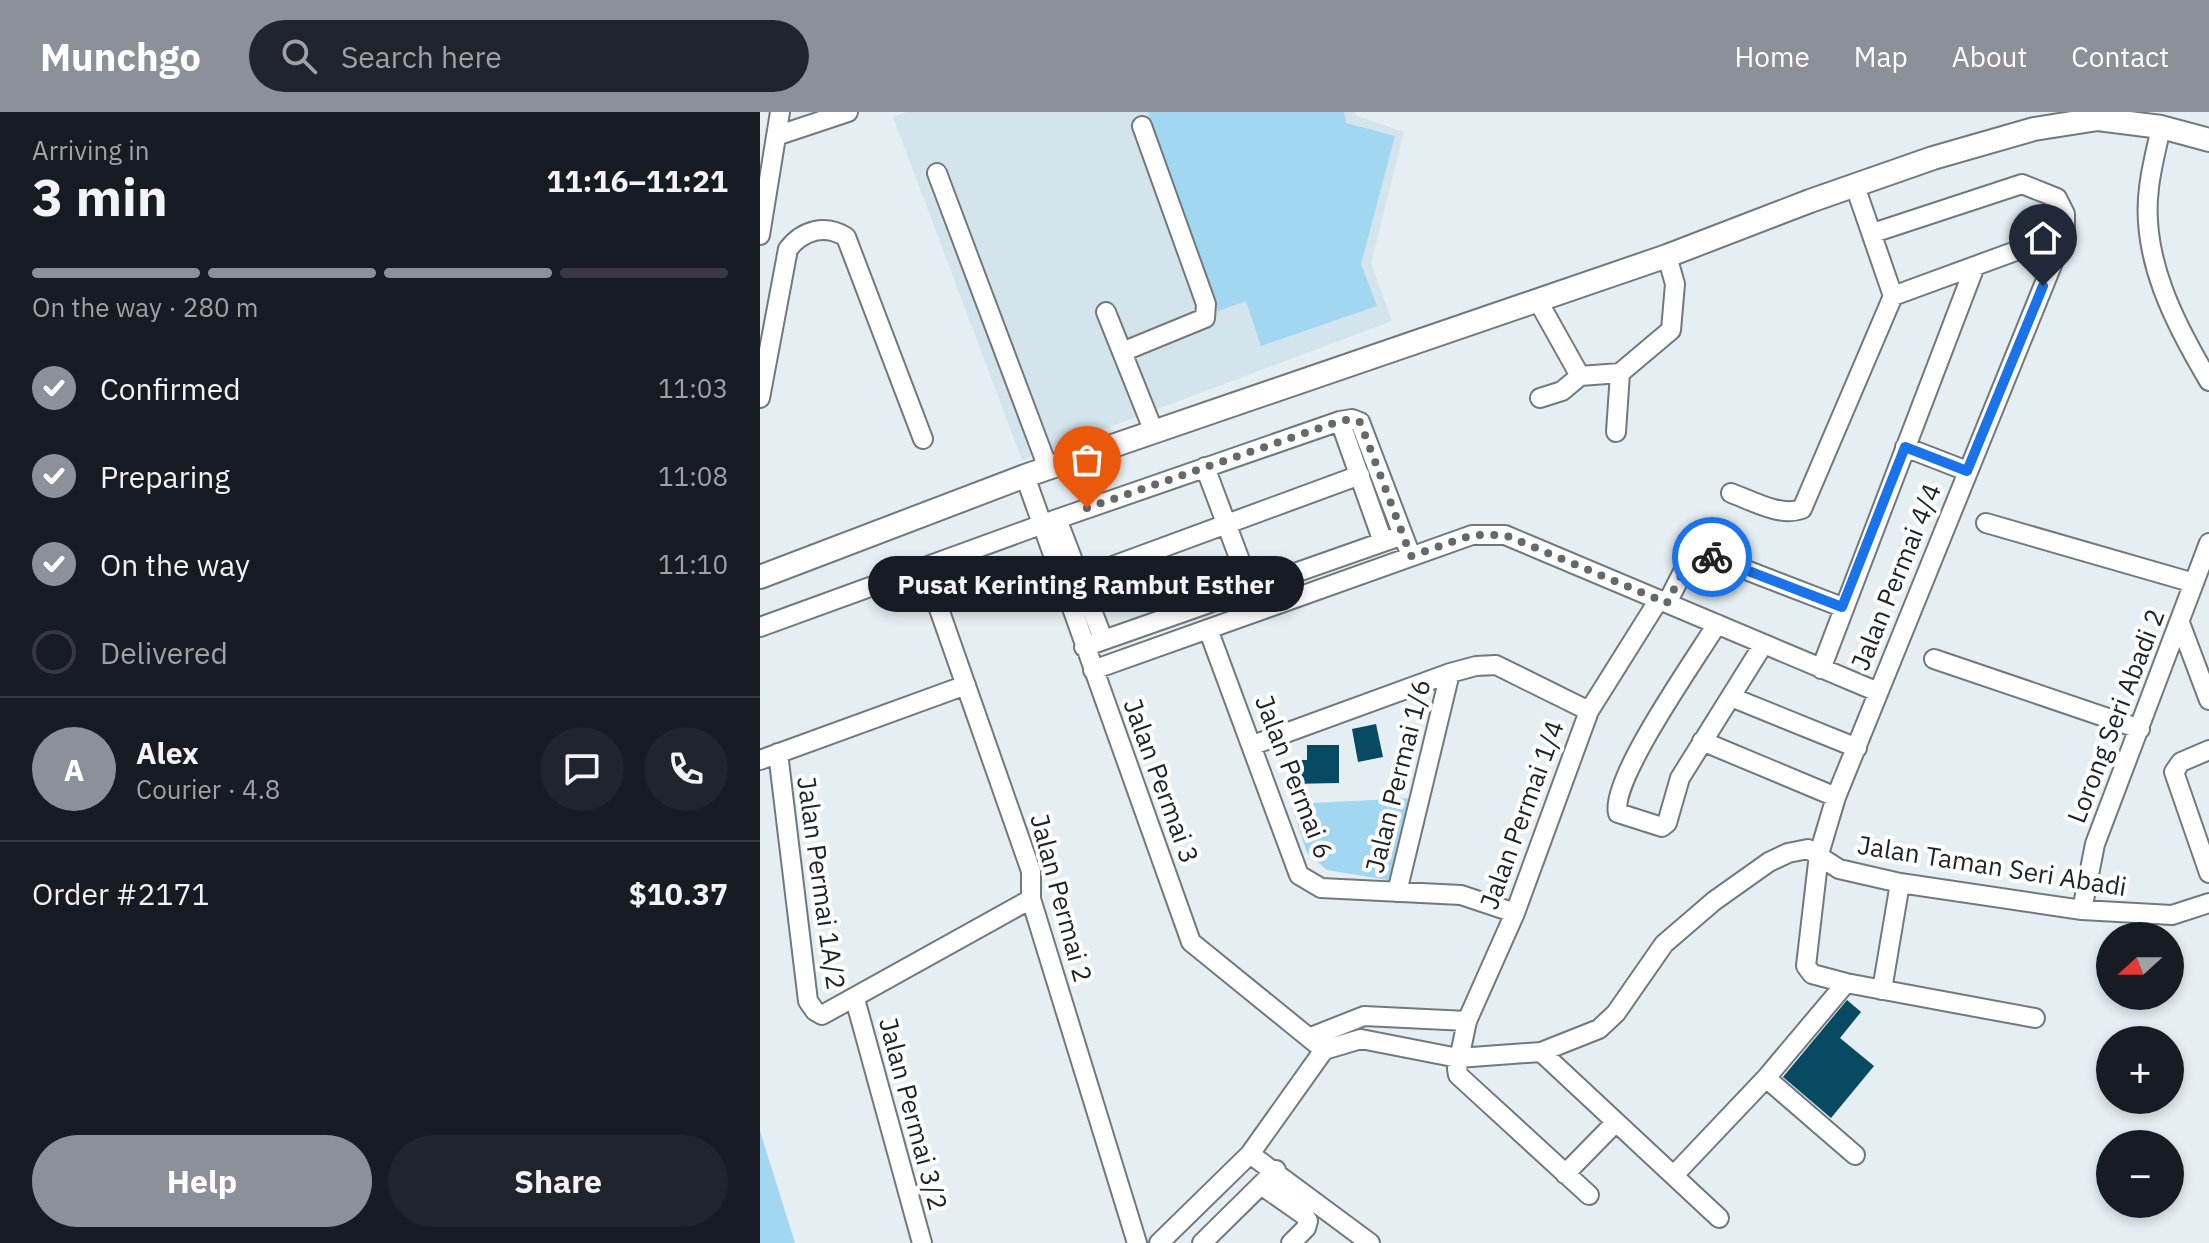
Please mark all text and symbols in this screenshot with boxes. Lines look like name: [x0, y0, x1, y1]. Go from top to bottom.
search box: [249, 20, 809, 92]
text: Munchgo: [40, 32, 201, 81]
icon: search: [277, 34, 321, 78]
text: Search here: [341, 37, 502, 76]
text: Home: [1734, 38, 1810, 75]
text: Map: [1854, 38, 1908, 75]
text: About: [1952, 38, 2027, 75]
text: Contact: [2071, 38, 2169, 75]
text: Arriving in: [32, 133, 149, 167]
text: 11:16–11:21: [547, 161, 728, 200]
text: 3 min: [32, 163, 168, 230]
pin: [2009, 204, 2077, 286]
icon: home: [2021, 216, 2065, 260]
text: On the way · 280 m: [32, 290, 258, 324]
icon: check: [32, 366, 76, 410]
text: Confirmed: [100, 369, 241, 408]
text: 11:03: [658, 371, 728, 405]
pin: [1053, 426, 1121, 508]
icon: bag: [1065, 438, 1109, 482]
icon: check: [32, 454, 76, 498]
text: Preparing: [100, 457, 230, 496]
text: 11:08: [658, 459, 728, 493]
street label: Jalan Permai 4/4: [1842, 478, 1948, 675]
courier: [1672, 517, 1752, 597]
icon: bike: [1690, 535, 1734, 579]
icon: check: [32, 542, 76, 586]
text: On the way: [100, 545, 250, 584]
text: 11:10: [658, 547, 728, 581]
callout: Pusat Kerinting Rambut Esther: [869, 556, 1305, 612]
text: Pusat Kerinting Rambut Esther: [897, 567, 1275, 601]
street label: Lorong Seri Abadi 2: [2059, 604, 2172, 827]
text: Delivered: [100, 633, 228, 672]
street label: Jalan Permai 1/6: [1357, 675, 1438, 876]
street label: Jalan Permai 6: [1248, 690, 1342, 863]
street label: Jalan Permai 3: [1116, 694, 1207, 868]
street label: Jalan Permai 1/4: [1471, 716, 1571, 914]
button: chat: [540, 727, 624, 811]
button: phone: [644, 727, 728, 811]
text: Alex: [136, 733, 199, 772]
text: A: [64, 750, 84, 789]
text: Courier · 4.8: [136, 772, 280, 806]
street label: Jalan Permai 1A/2: [790, 774, 854, 992]
street label: Jalan Permai 2: [1023, 810, 1101, 986]
street label: Jalan Taman Seri Abadi: [1855, 827, 2129, 903]
text: Order #2171: [32, 874, 209, 913]
text: $10.37: [629, 874, 728, 913]
north arrow: [2096, 922, 2184, 1010]
map controls: [2096, 922, 2184, 1218]
street label: Jalan Permai 3/2: [872, 1014, 956, 1214]
button: +: [2096, 1026, 2184, 1114]
button: −: [2096, 1130, 2184, 1218]
button: Help: [32, 1135, 372, 1227]
button: Share: [388, 1135, 728, 1227]

